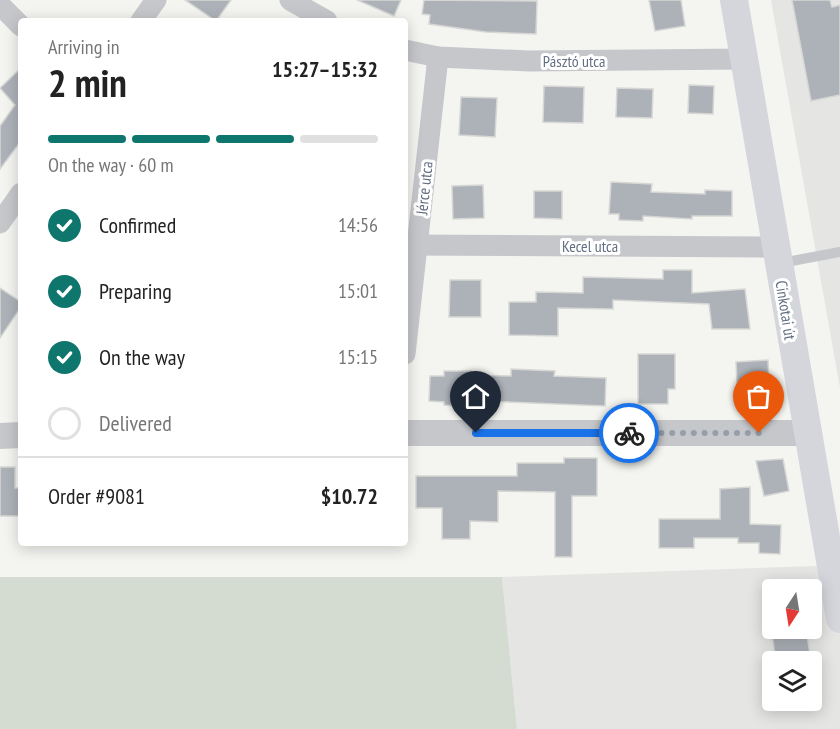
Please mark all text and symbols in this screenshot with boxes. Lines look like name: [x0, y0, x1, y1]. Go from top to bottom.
text: Arriving in: [48, 34, 120, 60]
street label: Pásztó utca: [543, 51, 605, 71]
text: 15:27–15:32: [272, 55, 378, 83]
text: 2 min: [48, 57, 127, 108]
text: On the way · 60 m: [48, 152, 174, 178]
street label: Jérce utca: [411, 160, 437, 217]
icon: check: [48, 209, 81, 242]
text: Confirmed: [99, 211, 176, 239]
text: 14:56: [338, 212, 378, 238]
street label: Kecel utca: [562, 236, 618, 256]
icon: check: [48, 275, 81, 308]
text: Preparing: [99, 277, 172, 305]
text: 15:01: [338, 278, 378, 304]
street label: Cinkotai út: [771, 279, 801, 342]
icon: check: [48, 341, 81, 374]
text: On the way: [99, 343, 185, 371]
text: 15:15: [338, 344, 378, 370]
pin: [450, 371, 501, 433]
pin: [733, 371, 784, 433]
icon: home: [459, 380, 492, 413]
icon: bag: [742, 380, 775, 413]
courier: [599, 403, 659, 463]
text: Delivered: [99, 409, 172, 437]
icon: bike: [613, 417, 646, 450]
text: Order #9081: [48, 482, 145, 510]
text: $10.72: [321, 482, 378, 510]
north arrow: [762, 579, 822, 639]
map controls: [762, 579, 822, 711]
button: layers: [762, 651, 822, 711]

